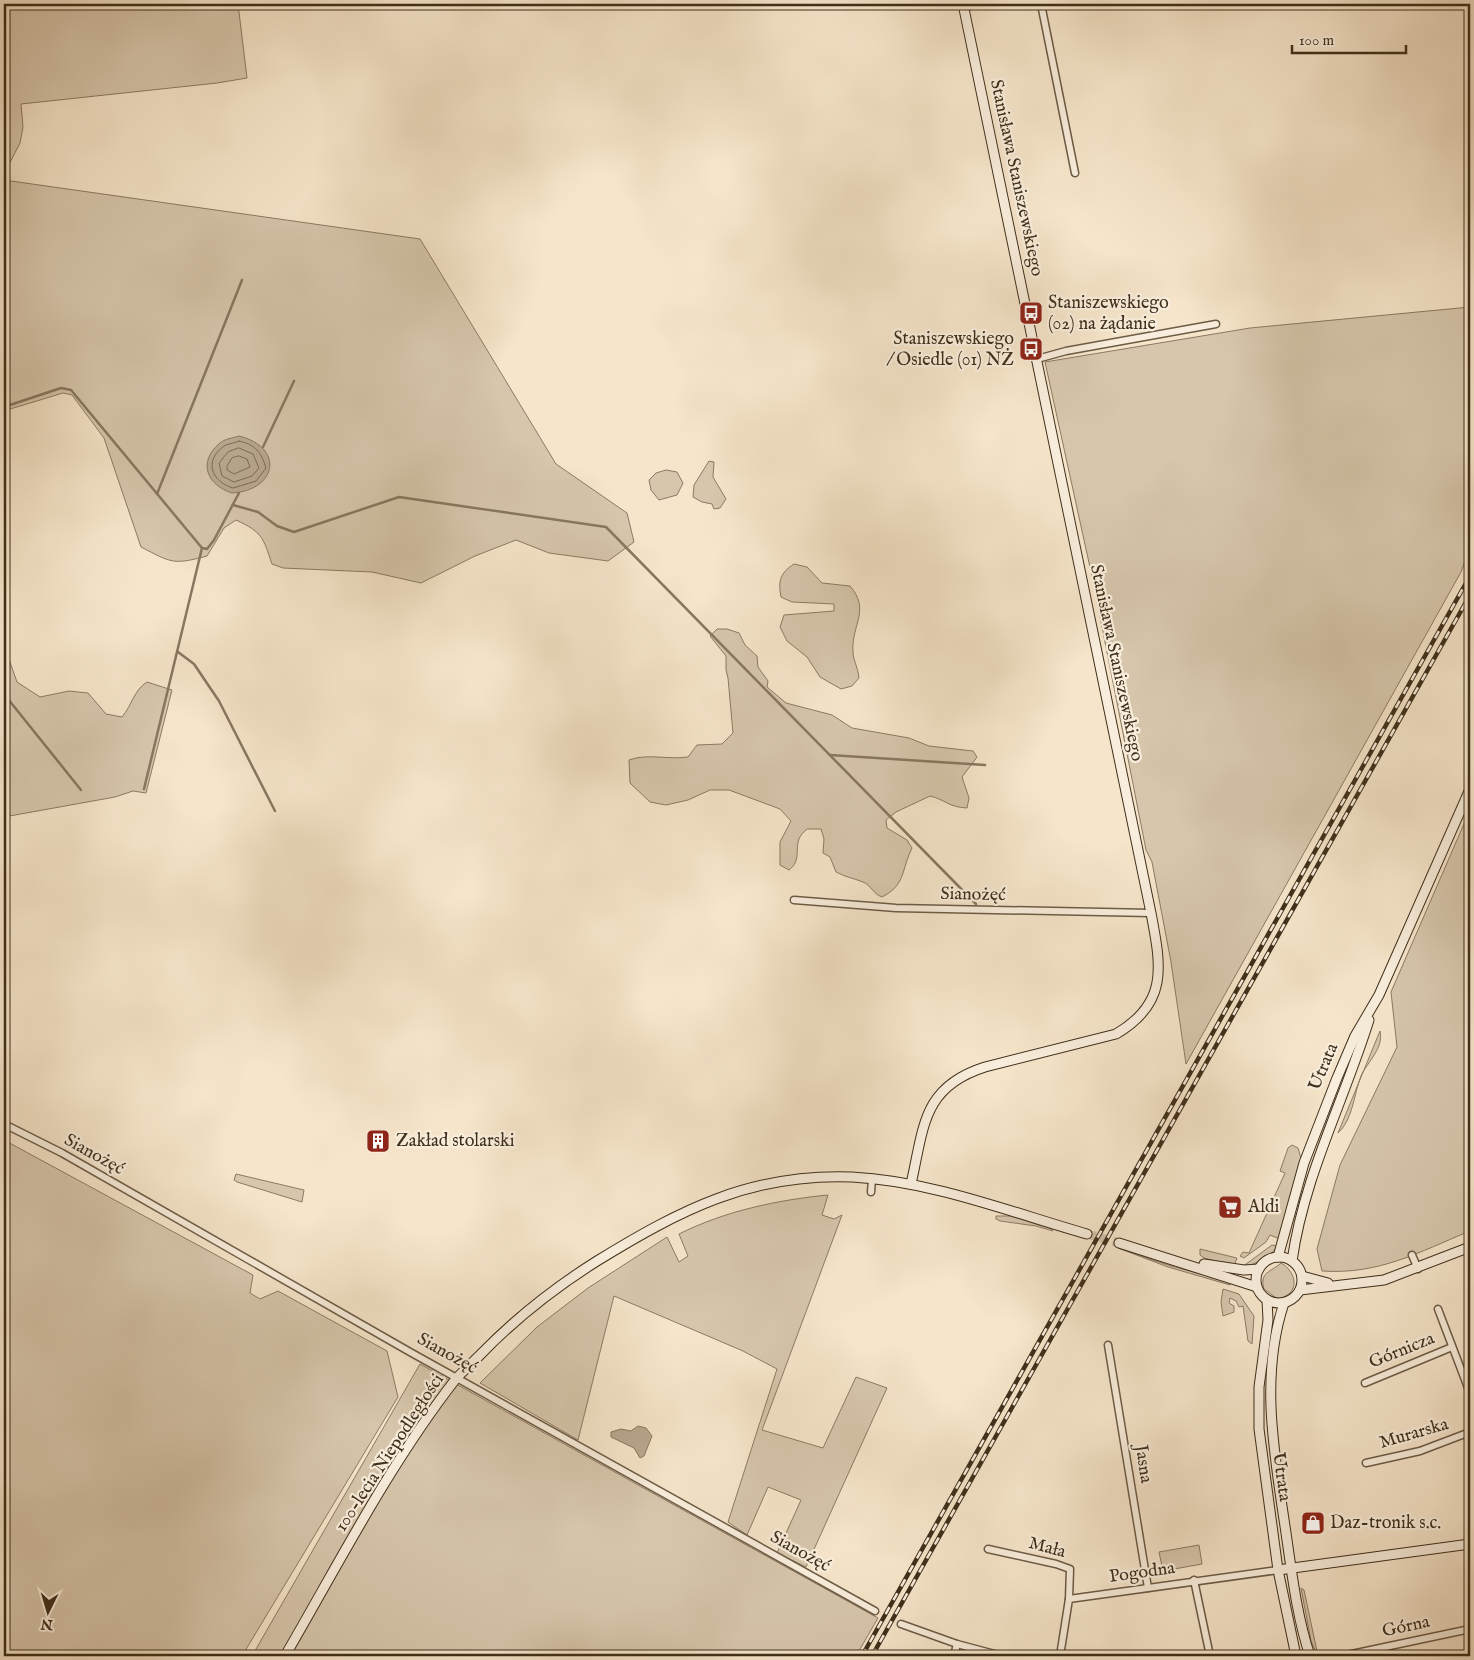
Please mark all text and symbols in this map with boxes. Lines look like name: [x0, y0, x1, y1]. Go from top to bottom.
scale bar: [1292, 22, 1405, 54]
text: 100 m: [1299, 31, 1335, 50]
street label: Stanisława Staniszewskiego: [984, 77, 1048, 279]
place label: Staniszewskiego (02) na żądanie: [1048, 292, 1169, 336]
bus stop icon: Staniszewskiego (02) na żądanie: [1018, 300, 1044, 326]
place label: Staniszewskiego / Osiedle (01) NŻ: [886, 328, 1014, 372]
bus stop icon: Staniszewskiego / Osiedle (01) NŻ: [1018, 336, 1044, 362]
street label: Stanisława Staniszewskiego: [1084, 562, 1148, 764]
street label: Sianożęć: [940, 883, 1006, 907]
street label: Utrata: [1304, 1040, 1344, 1094]
building icon: Zakład stolarski: [365, 1128, 391, 1154]
street label: Sianożęć: [60, 1129, 128, 1181]
place label: Zakład stolarski: [396, 1130, 515, 1153]
supermarket icon: Aldi: [1217, 1194, 1243, 1220]
place label: Aldi: [1247, 1196, 1280, 1219]
street label: Górnicza: [1366, 1327, 1438, 1375]
street label: Sianożęć: [413, 1328, 481, 1380]
street label: 100-lecia Niepodległości: [330, 1370, 450, 1536]
street label: Murarska: [1377, 1413, 1451, 1455]
street label: Jasna: [1128, 1441, 1157, 1485]
street label: Utrata: [1266, 1451, 1296, 1503]
shop icon: Daz-tronik s.c.: [1300, 1510, 1326, 1536]
place label: Daz-tronik s.c.: [1330, 1512, 1441, 1535]
street label: Sianożęć: [766, 1526, 834, 1578]
street label: Mała: [1026, 1532, 1068, 1564]
street label: Pogodna: [1108, 1557, 1177, 1589]
north arrow: [22, 1588, 72, 1638]
street label: Górna: [1380, 1611, 1432, 1643]
text: N: [40, 1614, 55, 1634]

